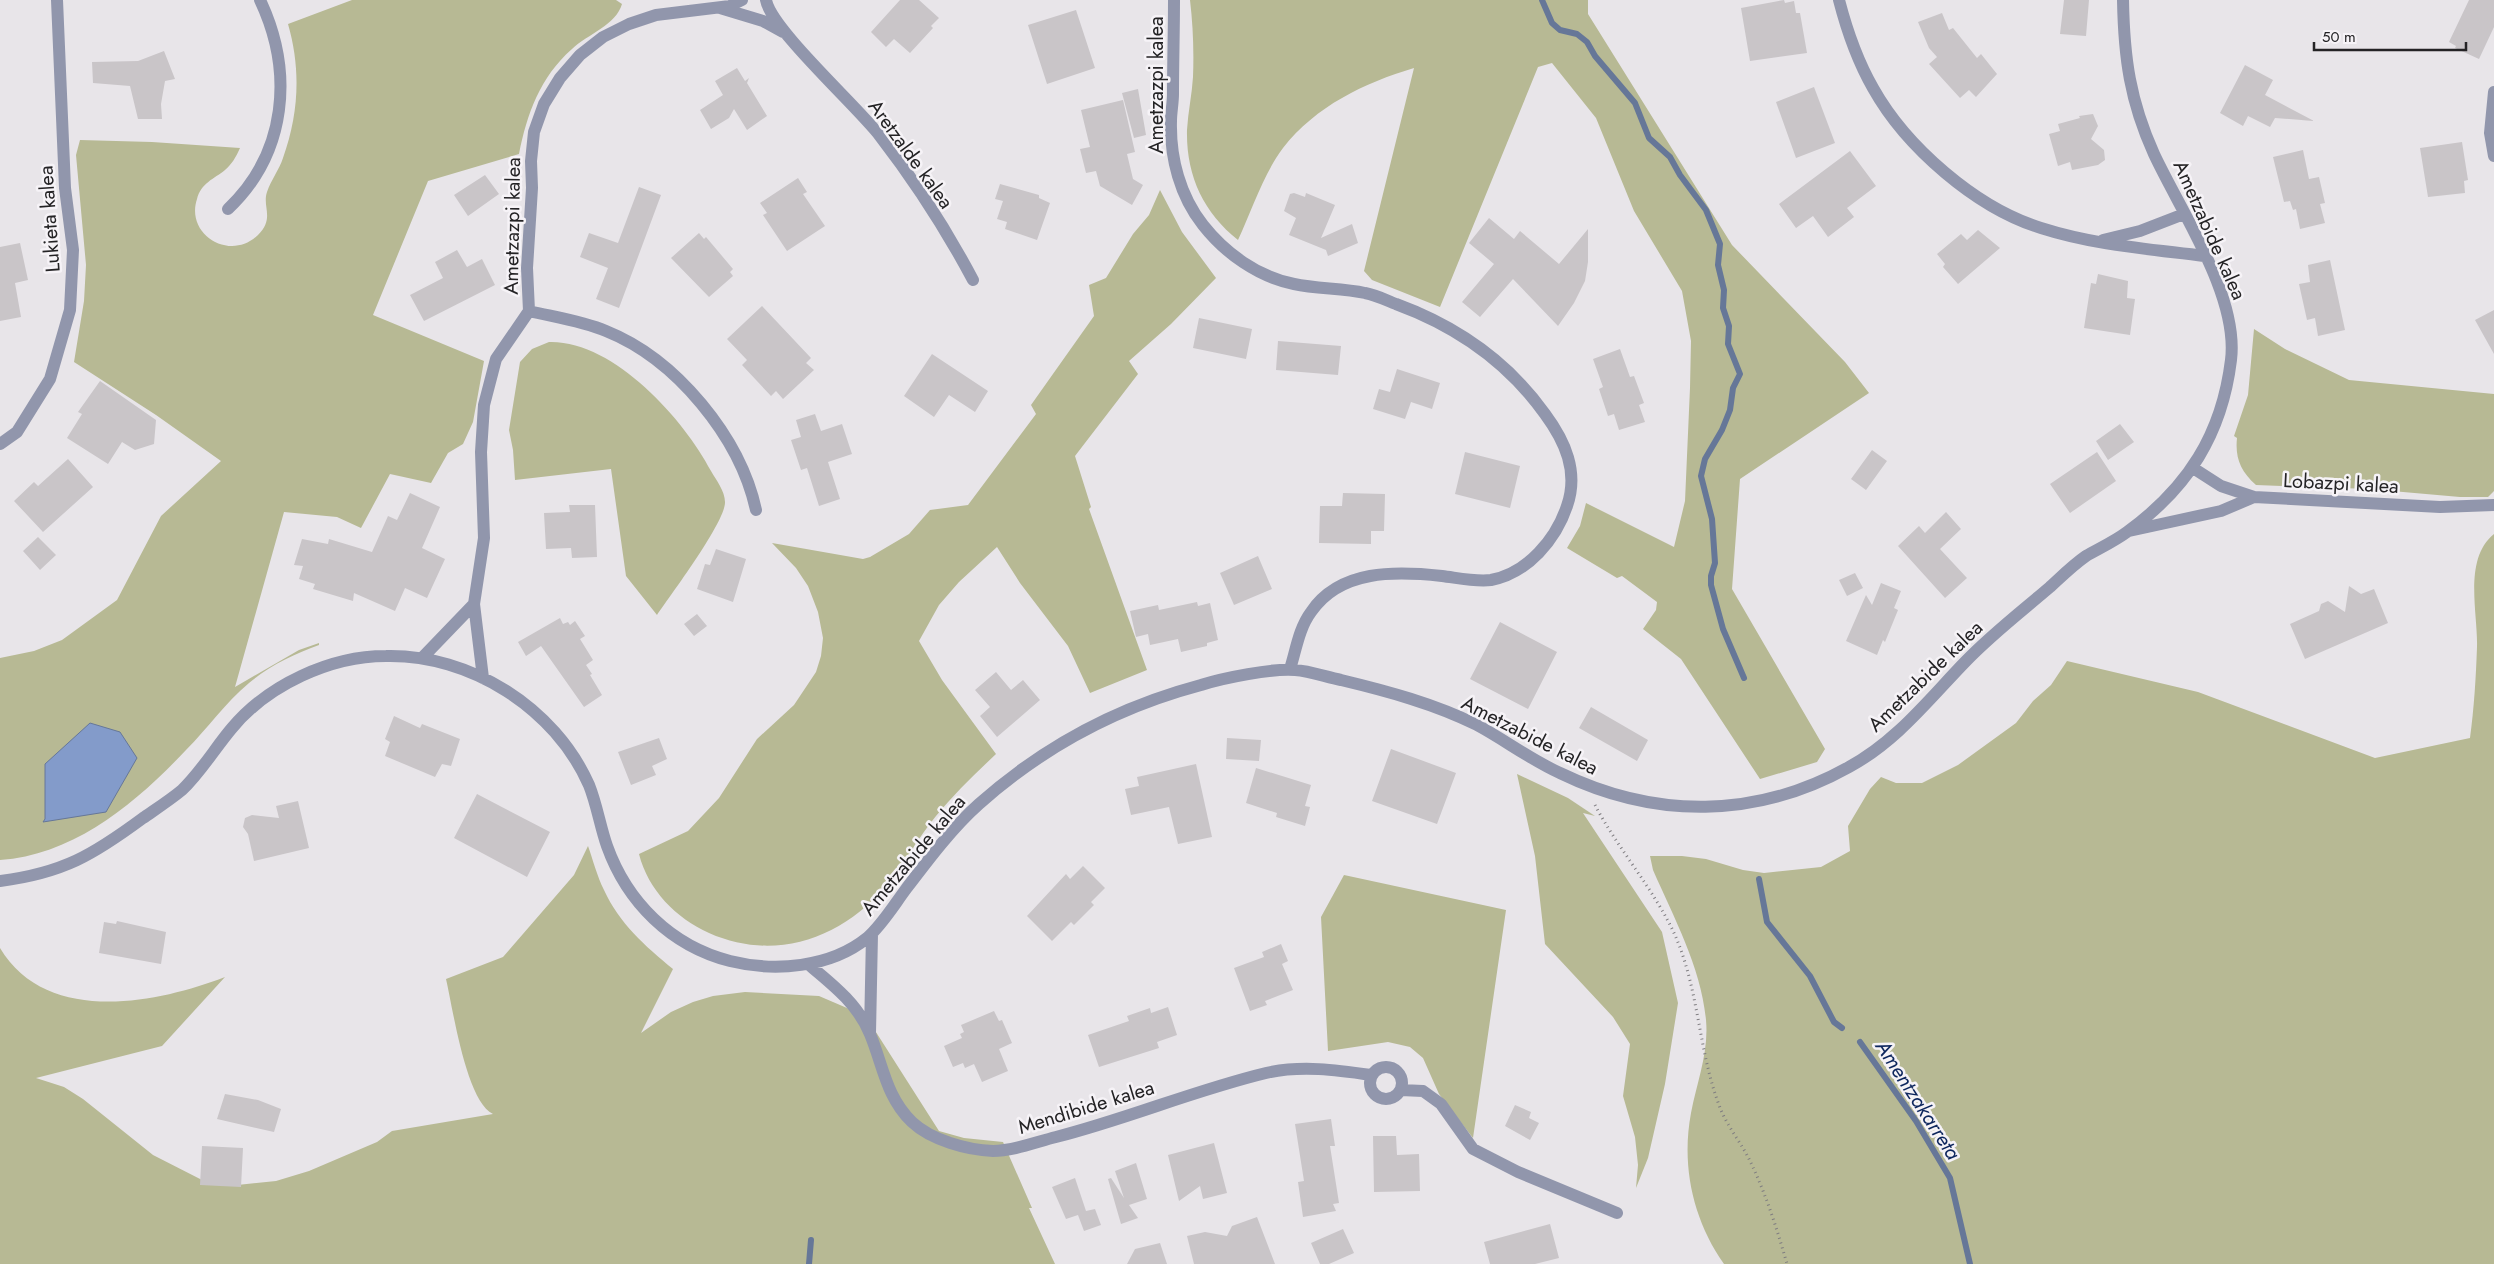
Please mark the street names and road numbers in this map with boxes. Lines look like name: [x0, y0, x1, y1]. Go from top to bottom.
street label: Ametzazpi kalea: [1142, 16, 1171, 154]
street label: Aretzalde kalea: [861, 94, 960, 215]
street label: Ametzabide kalea: [2166, 156, 2253, 305]
street label: Ametzazpi kalea: [497, 157, 528, 295]
street label: Lukieta kalea: [31, 165, 68, 273]
street label: Lobazpi kalea: [2282, 466, 2399, 501]
street label: Ametzabide kalea: [1861, 614, 1989, 739]
street label: Ametzabide kalea: [1456, 688, 1603, 782]
street label: Ametzabide kalea: [854, 789, 973, 922]
street label: Mendibide kalea: [1015, 1073, 1158, 1142]

